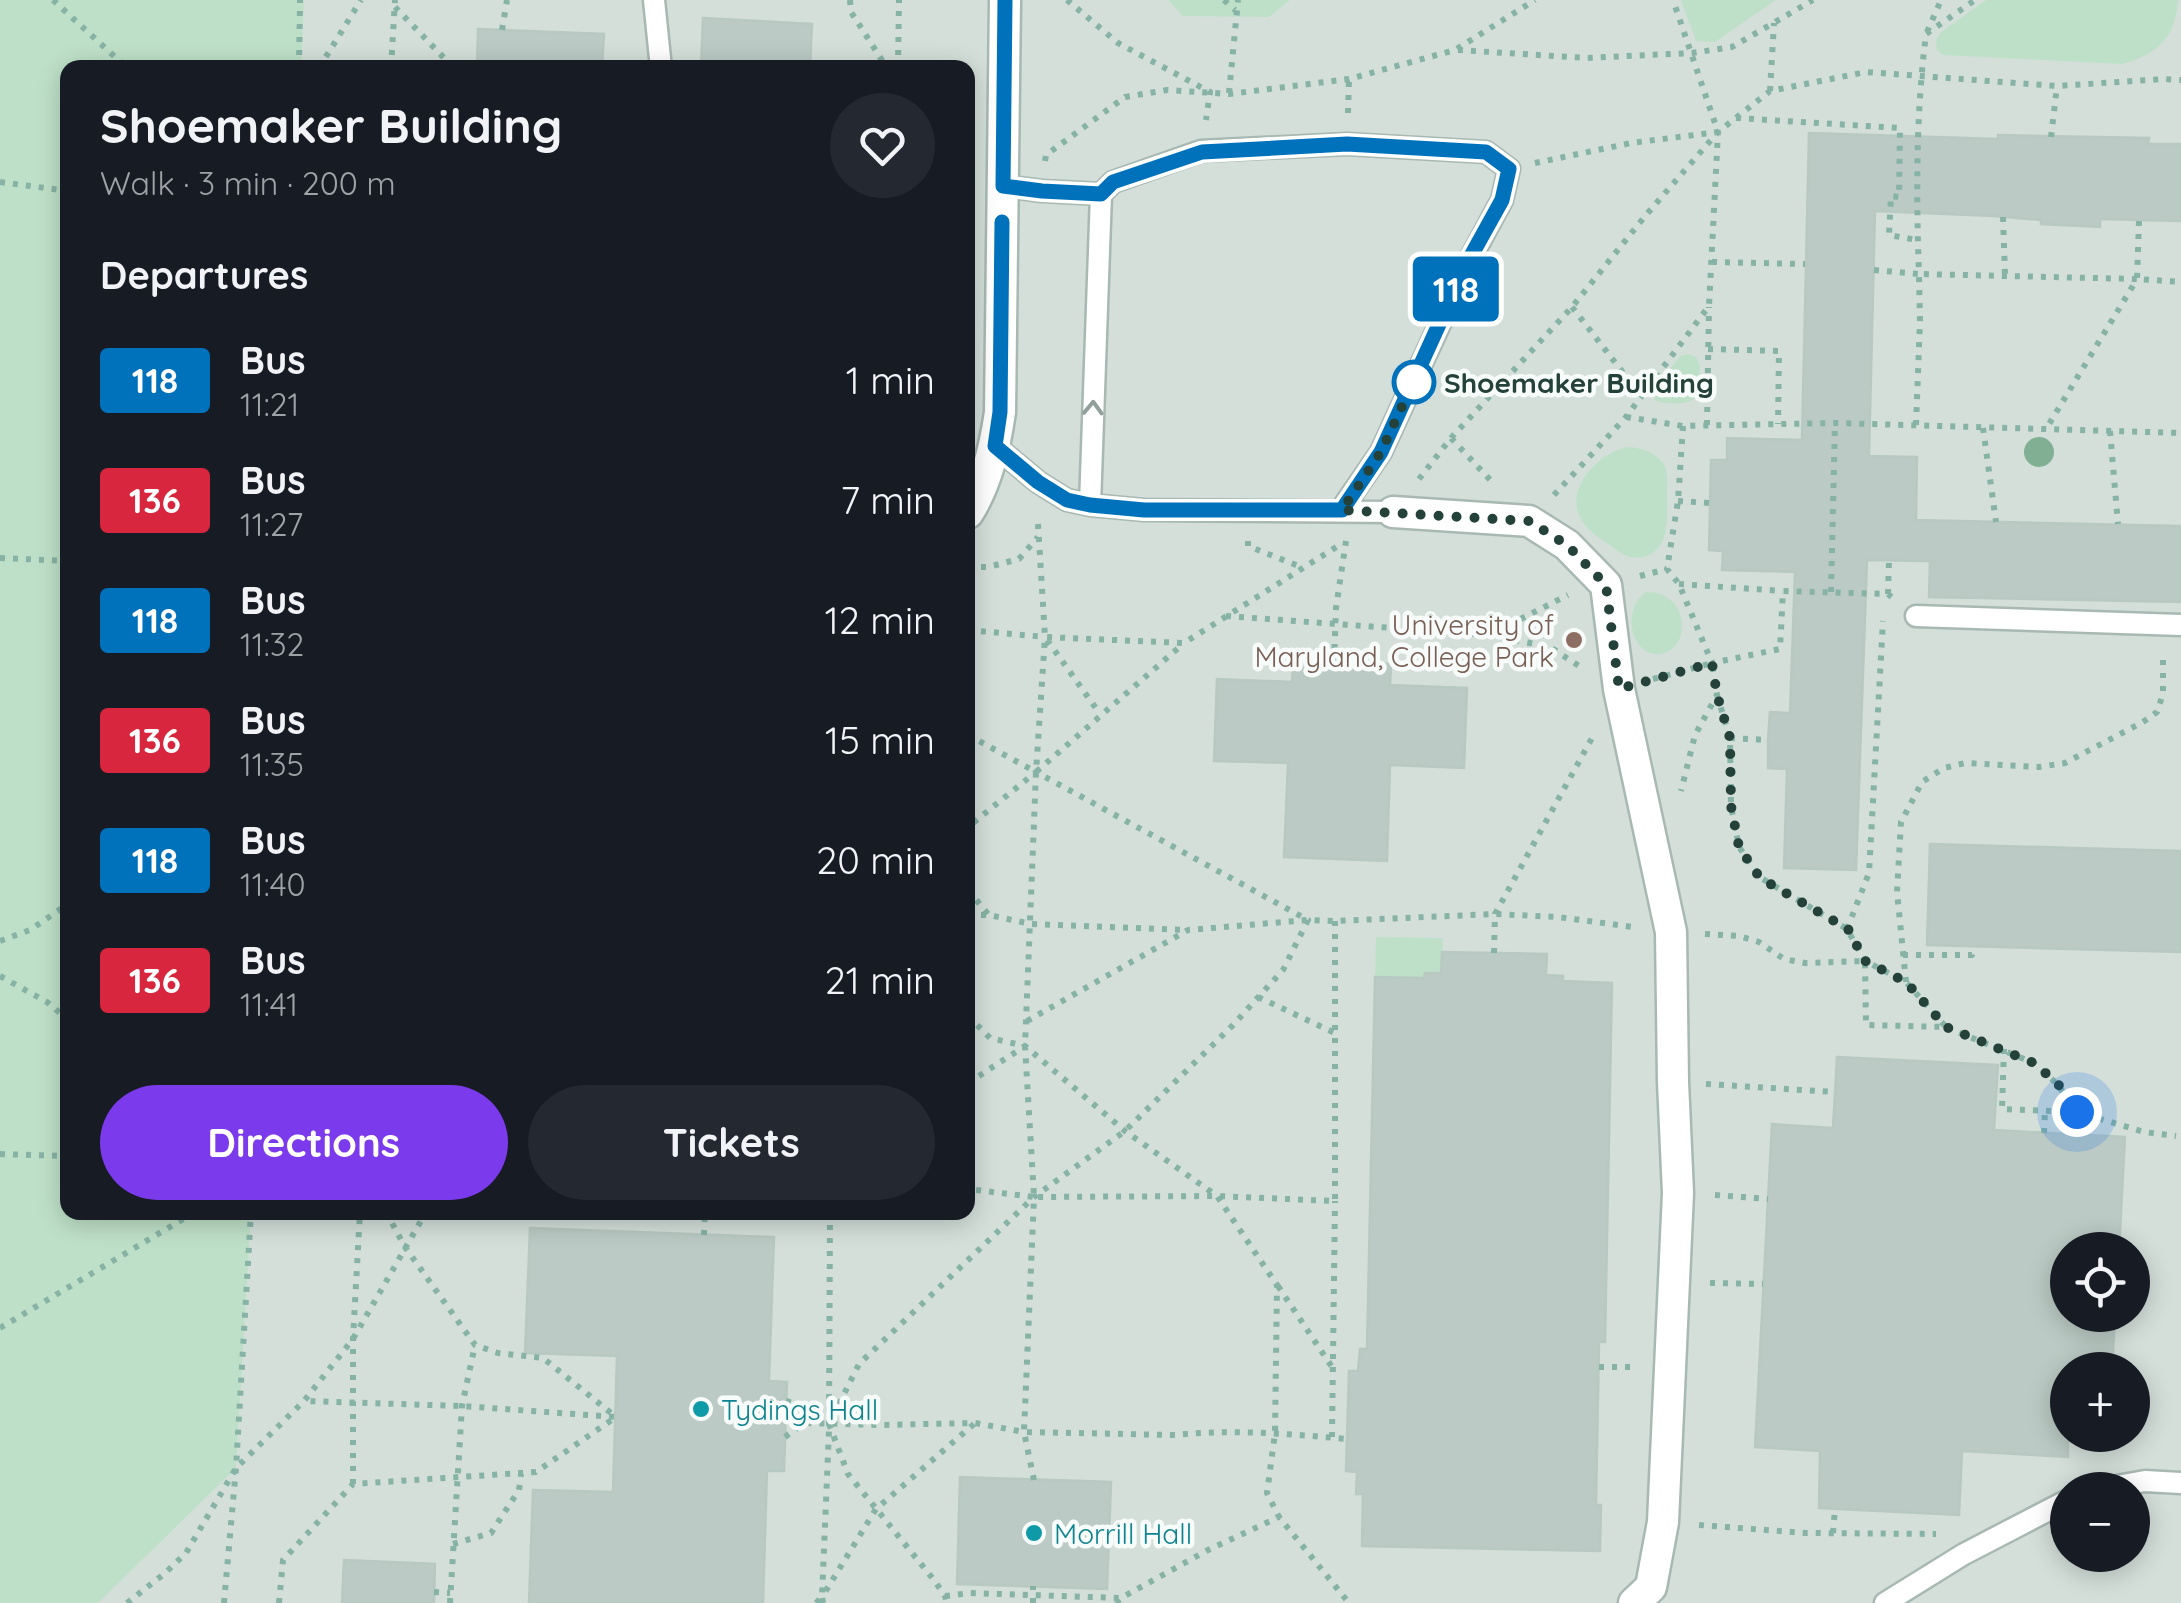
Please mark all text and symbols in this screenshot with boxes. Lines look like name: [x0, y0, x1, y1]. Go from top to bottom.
button: heart: [830, 93, 935, 198]
text: Shoemaker Building: [100, 95, 562, 155]
text: Walk · 3 min · 200 m: [100, 163, 396, 203]
text: Departures: [100, 251, 308, 299]
line badge: 118: [1398, 256, 1514, 322]
text: 118: [1433, 267, 1479, 311]
text: Bus: [240, 336, 306, 384]
text: 1 min: [846, 356, 935, 404]
text: 118: [132, 358, 178, 402]
marker: Shoemaker Building: [1393, 361, 1435, 403]
place label: Shoemaker Building: [1444, 365, 1714, 400]
text: 11:21: [240, 384, 299, 424]
one-way arrow: [1083, 399, 1104, 415]
text: Bus: [240, 456, 306, 504]
text: 7 min: [840, 476, 935, 524]
text: 136: [129, 478, 181, 522]
text: 11:27: [240, 504, 303, 544]
text: Bus: [240, 576, 306, 624]
text: 12 min: [825, 596, 935, 644]
text: 118: [132, 598, 178, 642]
place label: University of Maryland, College Park: [1254, 607, 1554, 674]
text: 11:32: [240, 624, 304, 664]
marker: University of Maryland, College Park: [1563, 629, 1585, 651]
text: Bus: [240, 696, 306, 744]
text: 15 min: [825, 716, 935, 764]
text: 136: [129, 718, 181, 762]
text: 11:35: [240, 744, 304, 784]
text: Bus: [240, 816, 306, 864]
text: 20 min: [816, 836, 935, 884]
text: 118: [132, 838, 178, 882]
text: 11:40: [240, 864, 306, 904]
text: Bus: [240, 936, 306, 984]
text: 21 min: [825, 956, 935, 1004]
text: 136: [129, 958, 181, 1002]
text: 11:41: [240, 984, 298, 1024]
button: Directions: [100, 1085, 508, 1200]
button: Tickets: [528, 1085, 935, 1200]
your location: [2052, 1087, 2102, 1137]
map controls: [2050, 1232, 2150, 1572]
button: locate: [2050, 1232, 2150, 1332]
button: +: [2050, 1352, 2150, 1452]
place label: Tydings Hall: [721, 1392, 878, 1427]
marker: Tydings Hall: [690, 1398, 712, 1420]
button: −: [2050, 1472, 2150, 1572]
place label: Morrill Hall: [1054, 1516, 1192, 1551]
marker: Morrill Hall: [1023, 1522, 1045, 1544]

